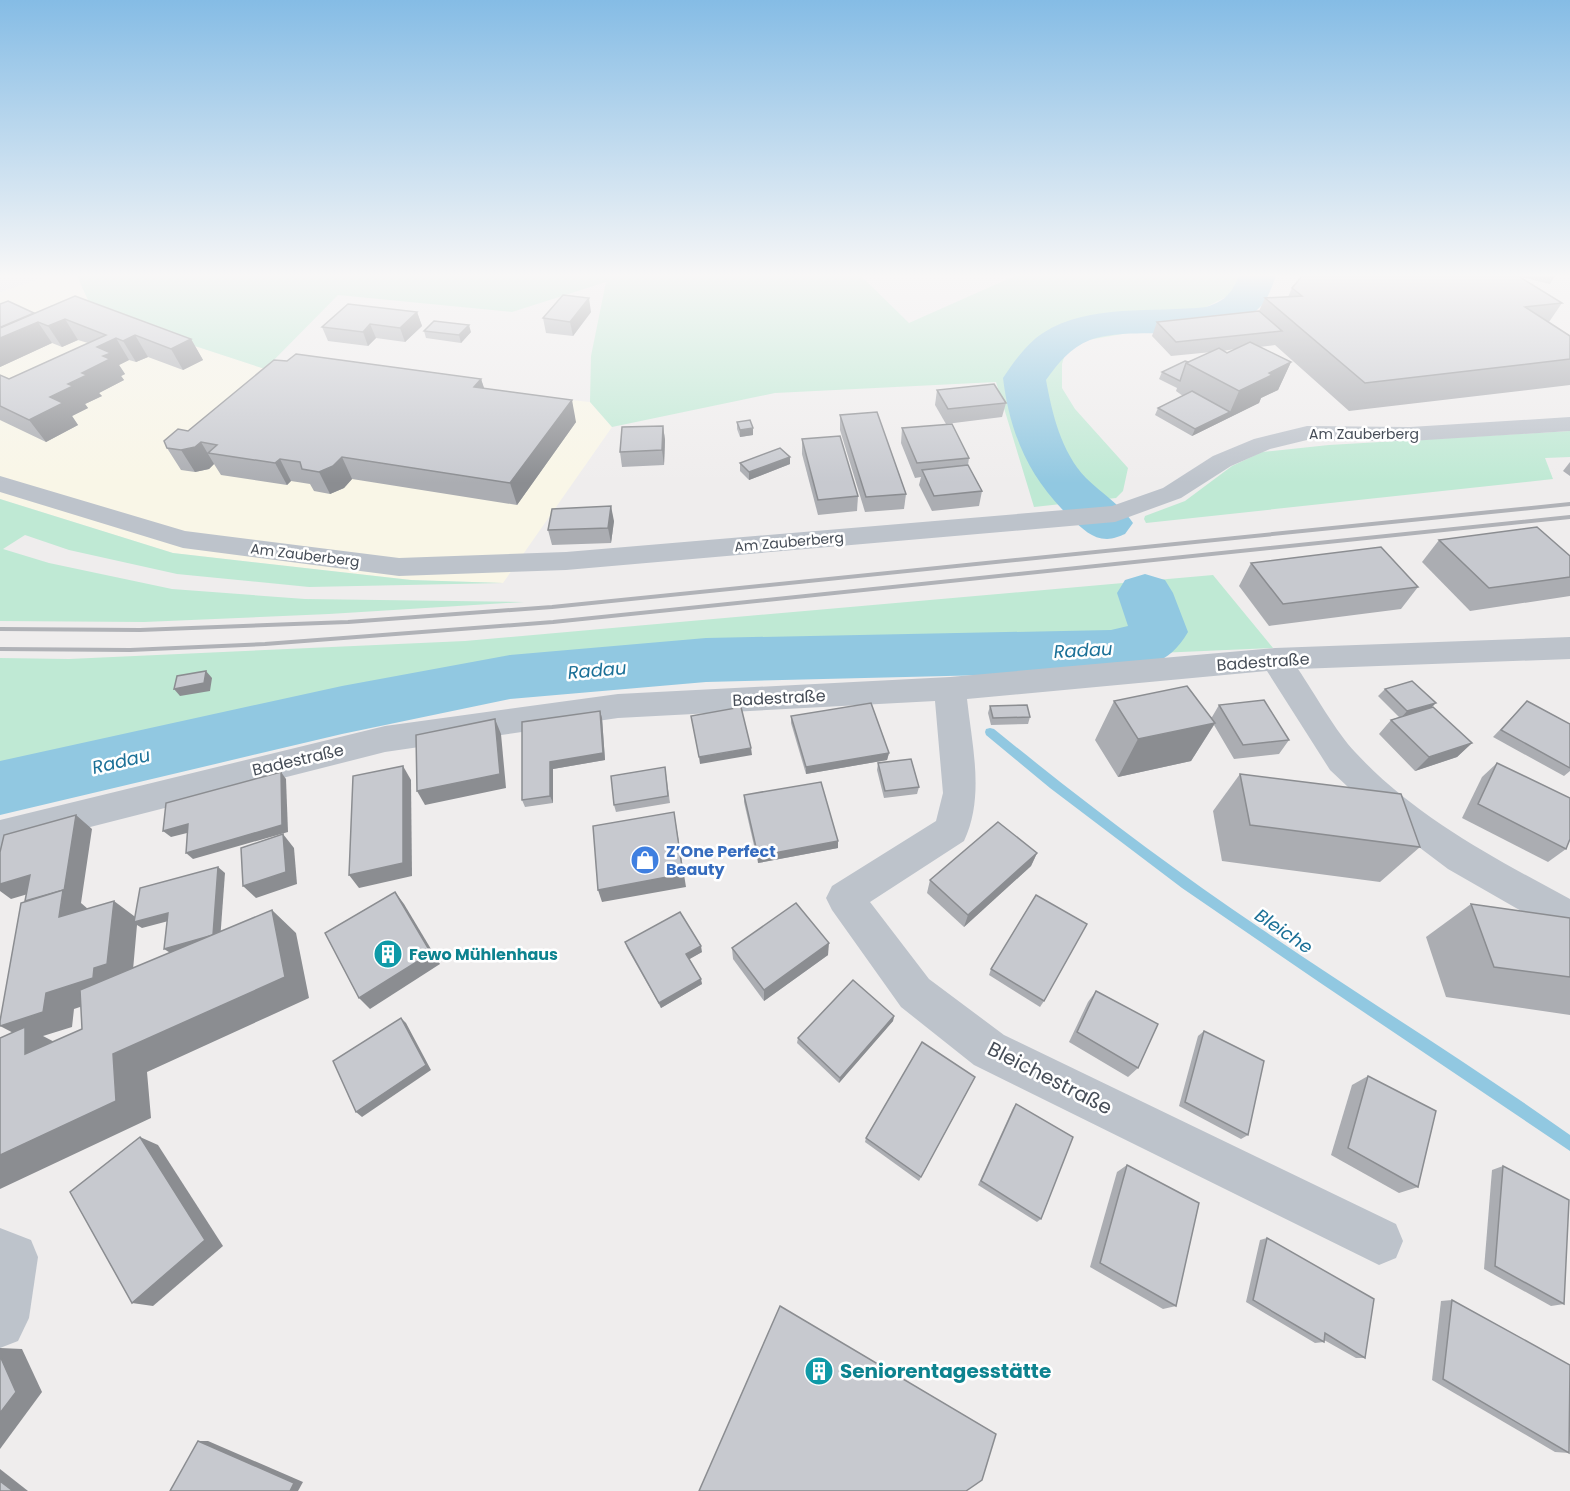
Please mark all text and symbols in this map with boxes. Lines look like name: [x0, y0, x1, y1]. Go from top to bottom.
street label: Am Zauberberg: [1309, 424, 1419, 444]
street label: Am Zauberberg: [733, 527, 845, 557]
street label: Am Zauberberg: [249, 538, 361, 572]
water label: Radau: [1053, 636, 1113, 664]
street label: Badestraße: [1216, 647, 1310, 677]
water label: Radau: [567, 655, 627, 685]
street label: Badestraße: [732, 684, 826, 712]
street label: Badestraße: [250, 738, 346, 782]
water label: Radau: [89, 742, 153, 780]
place label: Z’One Perfect Beauty: [666, 840, 776, 881]
shop icon: Z’One Perfect Beauty: [629, 844, 661, 876]
water label: Bleiche: [1250, 903, 1318, 959]
building icon: Fewo Mühlenhaus: [372, 938, 404, 970]
place label: Fewo Mühlenhaus: [409, 943, 558, 966]
street label: Bleichestraße: [983, 1035, 1117, 1121]
building icon: Seniorentagesstätte: [803, 1355, 835, 1387]
place label: Seniorentagesstätte: [840, 1357, 1051, 1385]

